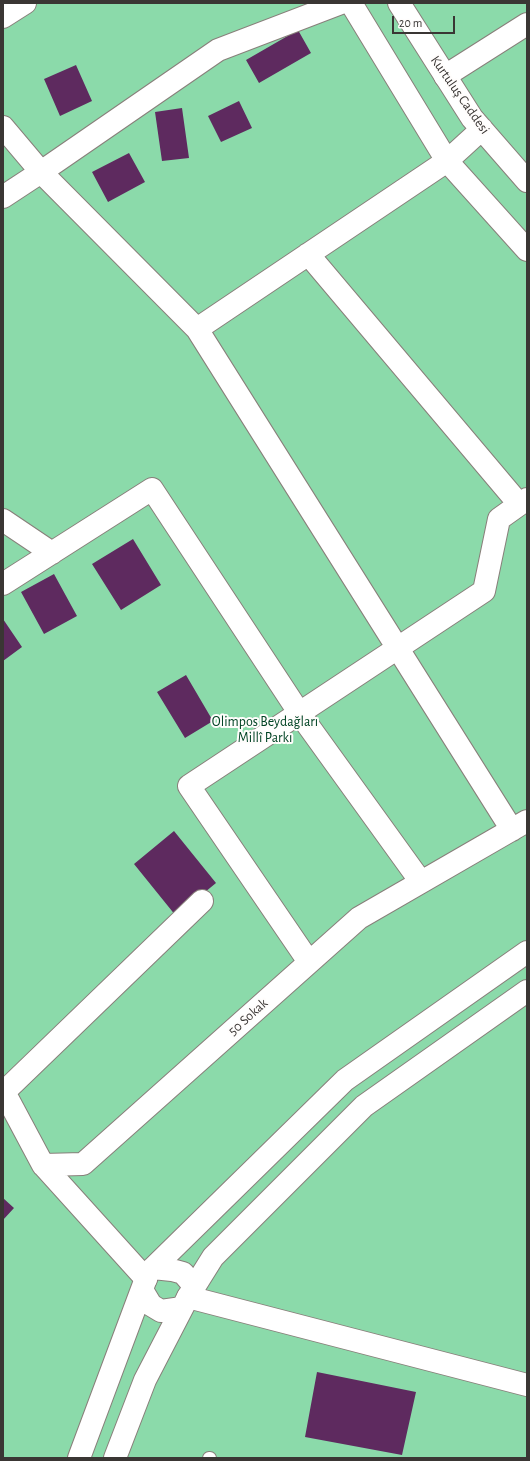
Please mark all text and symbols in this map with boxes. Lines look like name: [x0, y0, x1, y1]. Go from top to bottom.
scale bar: [394, 8, 457, 34]
text: 20 m: [399, 17, 422, 29]
street label: Kurtuluş Caddesi: [427, 53, 493, 137]
park label: Olimpos Beydağları Millî Parkı: [212, 714, 318, 746]
street label: 50 Sokak: [225, 995, 271, 1039]

